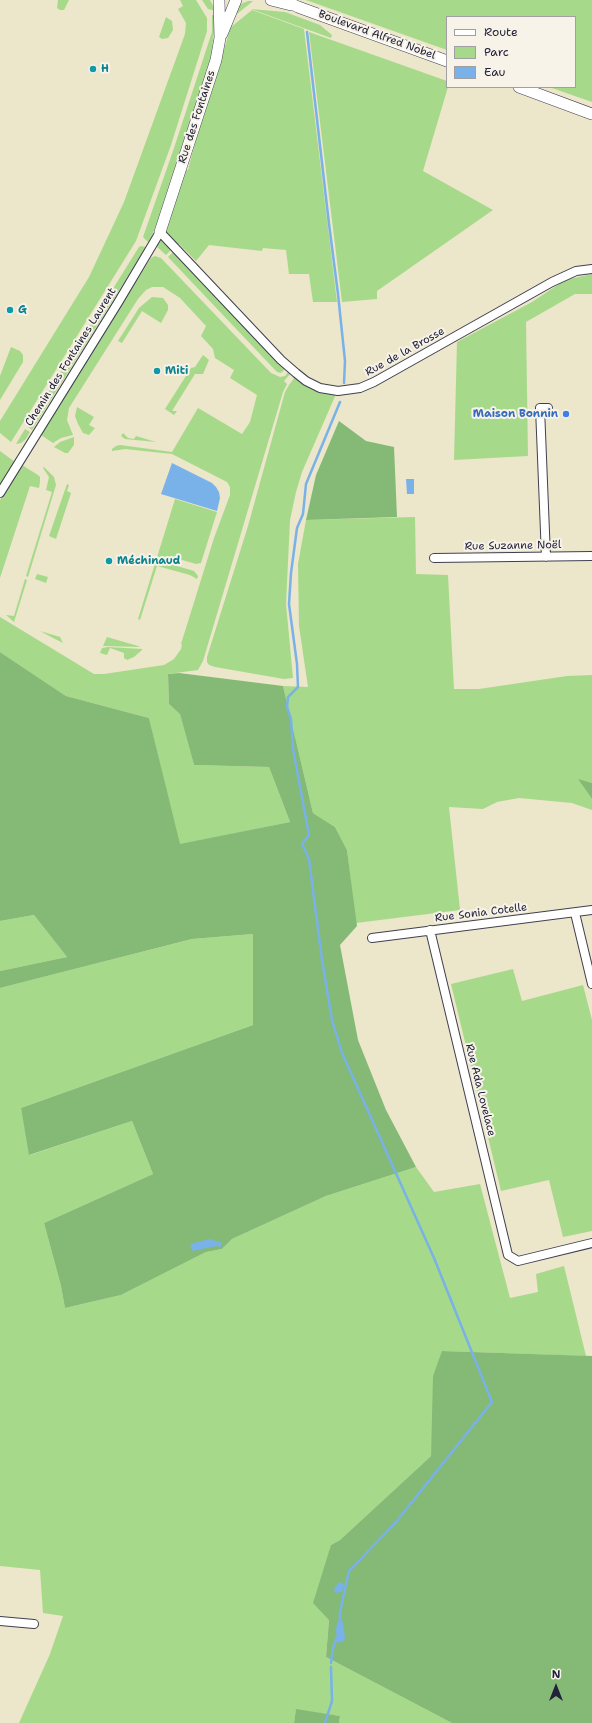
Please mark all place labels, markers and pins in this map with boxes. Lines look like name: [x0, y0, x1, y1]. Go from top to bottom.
place label: H: [101, 62, 109, 76]
marker: H: [88, 64, 98, 74]
place label: G: [18, 303, 27, 317]
marker: G: [5, 305, 15, 315]
place label: Miti: [165, 364, 188, 378]
marker: Miti: [152, 366, 162, 376]
place label: Maison Bonnin: [473, 407, 558, 421]
marker: Maison Bonnin: [561, 409, 571, 419]
place label: Méchinaud: [117, 554, 180, 568]
marker: Méchinaud: [104, 556, 114, 566]

